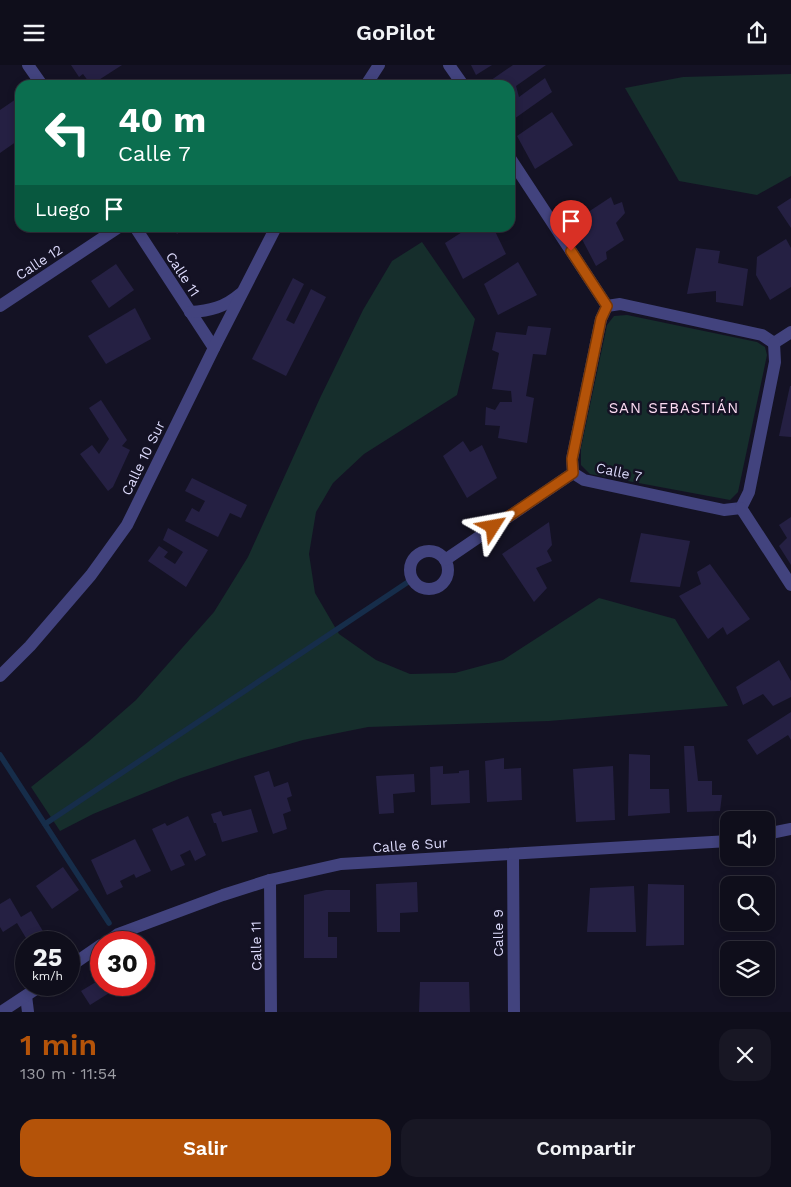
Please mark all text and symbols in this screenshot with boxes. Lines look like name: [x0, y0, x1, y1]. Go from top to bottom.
icon: menu: [20, 19, 48, 47]
icon: share: [743, 19, 771, 47]
text: GoPilot: [356, 20, 435, 45]
text: 40 m: [118, 99, 206, 141]
icon: left: [35, 100, 100, 165]
text: Calle 7: [118, 141, 191, 166]
icon: arrive: [100, 195, 128, 223]
text: Luego: [35, 198, 90, 221]
pin: [550, 200, 592, 251]
icon: arrive: [557, 207, 585, 235]
street label: Calle 12: [13, 241, 65, 283]
street label: Calle 11: [163, 249, 203, 299]
district label: SAN SEBASTIÁN: [609, 399, 739, 417]
street label: Calle 10 Sur: [118, 418, 168, 498]
street label: Calle 7: [595, 459, 643, 485]
position arrow: [466, 500, 518, 552]
map controls: [720, 811, 775, 996]
button: sound: [720, 811, 775, 866]
street label: Calle 6 Sur: [372, 834, 448, 856]
button: search: [720, 876, 775, 931]
street label: Calle 9: [490, 909, 506, 957]
street label: Calle 11: [248, 921, 264, 971]
speed limit sign: 30: [90, 931, 155, 996]
button: layers: [720, 941, 775, 996]
text: 25: [33, 943, 62, 972]
text: km/h: [32, 969, 63, 983]
text: 1 min: [20, 1027, 97, 1062]
button: close: [719, 1029, 771, 1081]
text: 130 m · 11:54: [20, 1064, 117, 1083]
button: Salir: [20, 1119, 391, 1177]
button: Compartir: [401, 1119, 771, 1177]

